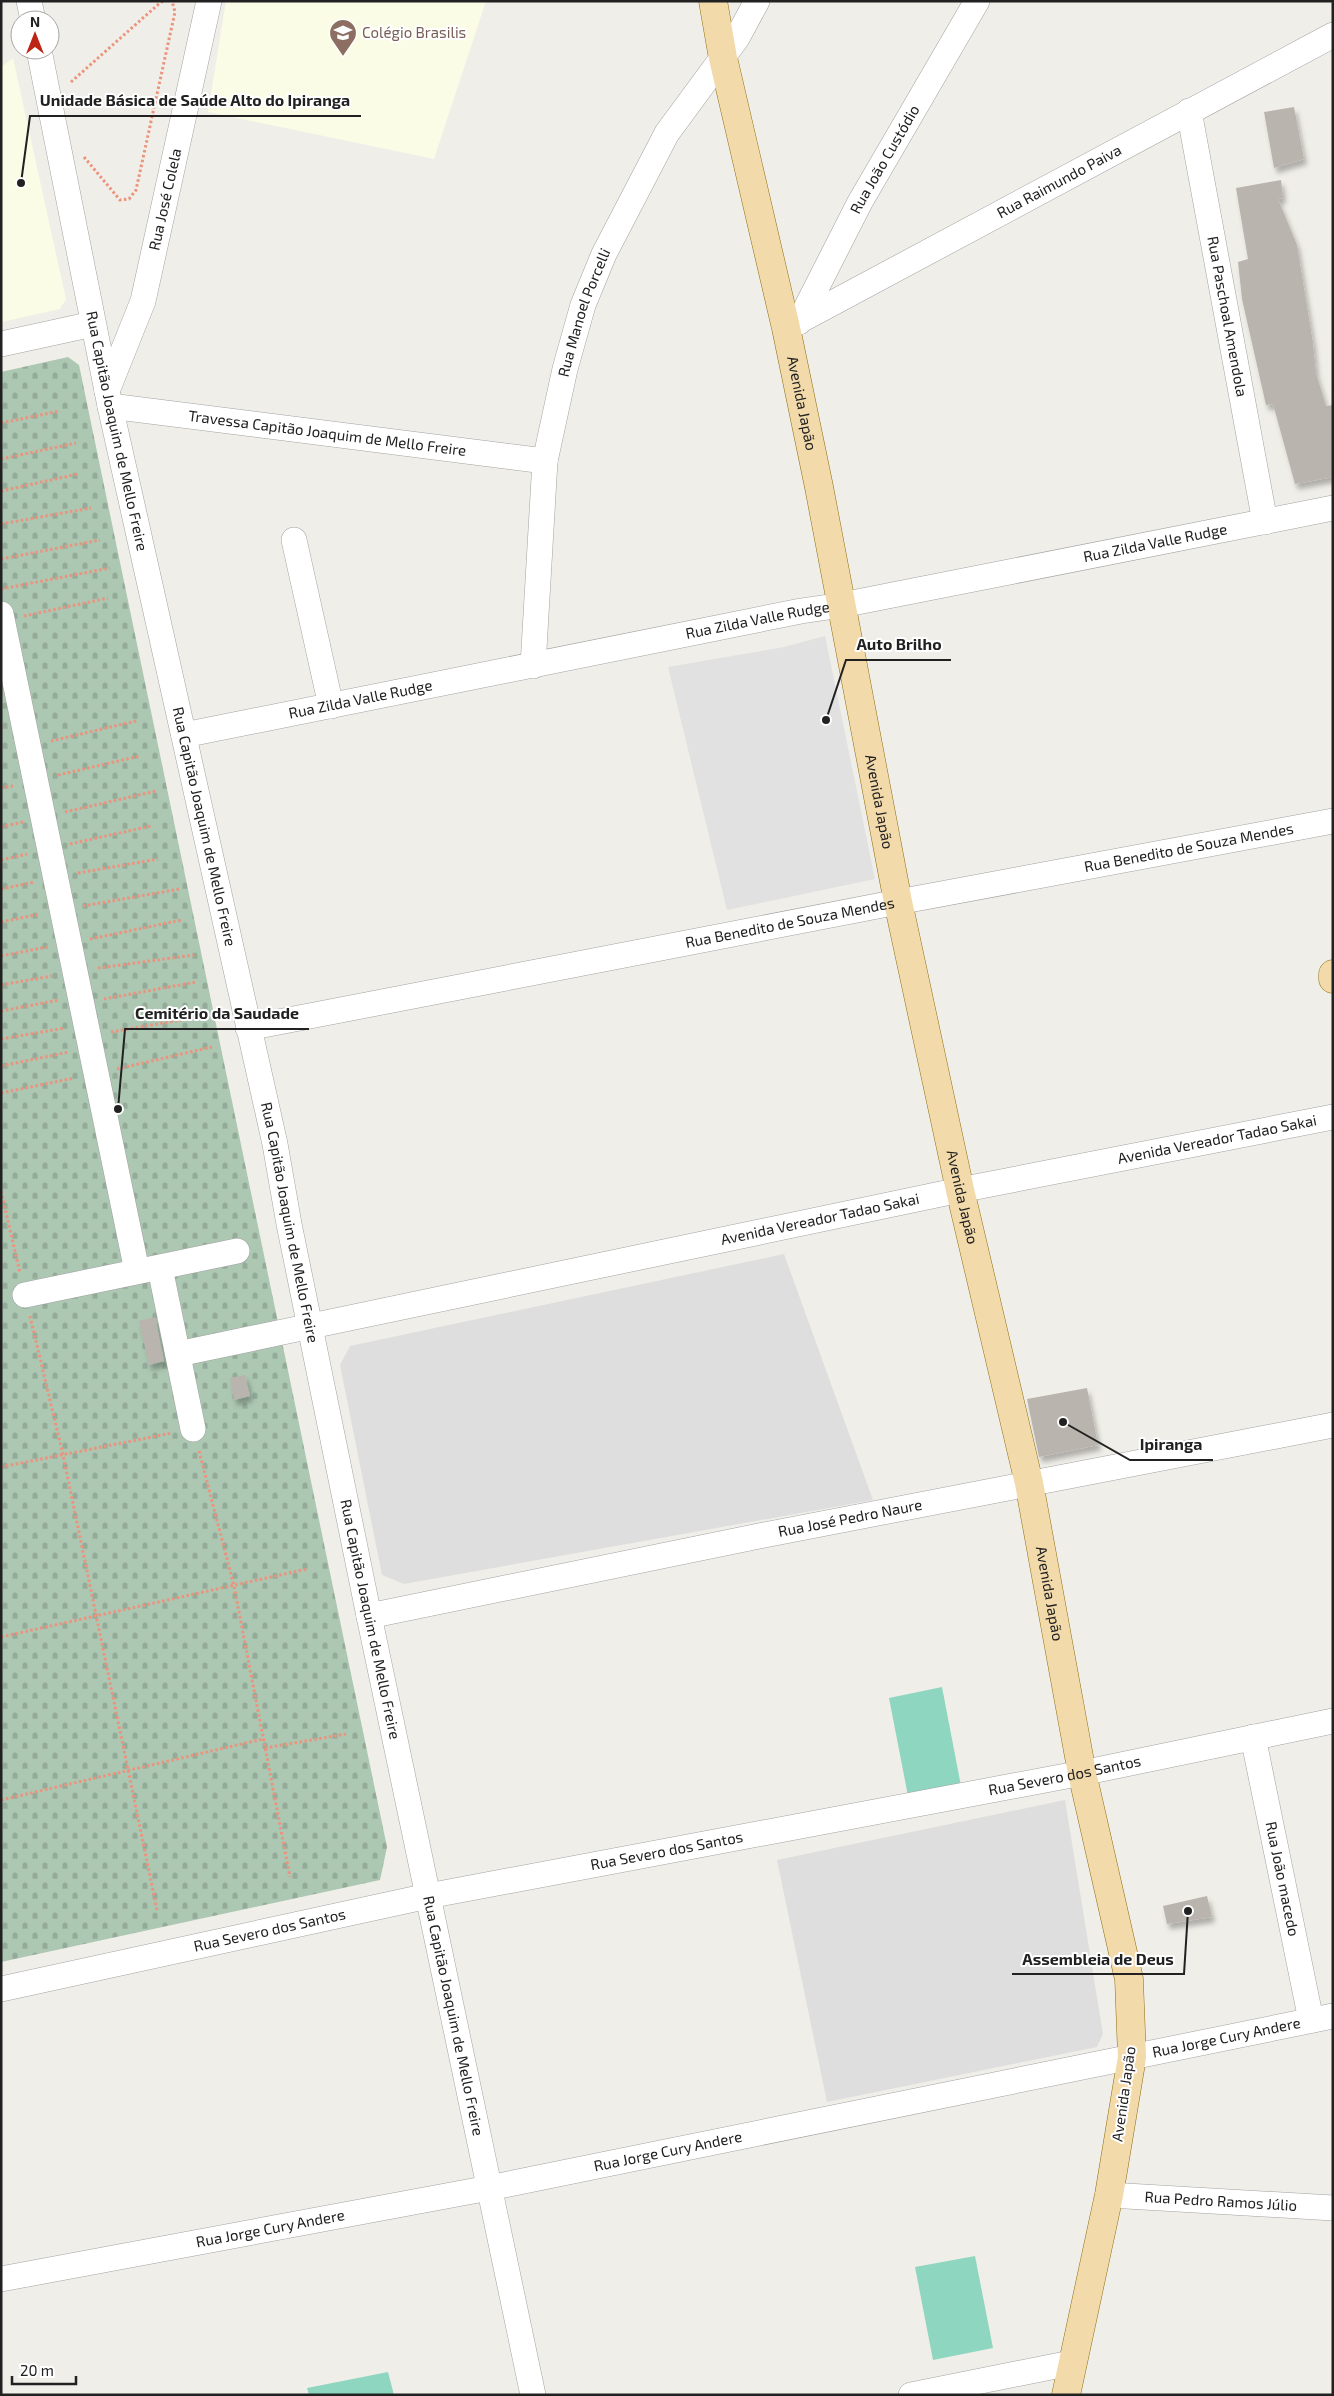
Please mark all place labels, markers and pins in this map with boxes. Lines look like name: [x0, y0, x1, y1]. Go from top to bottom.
school or university icon: Colégio Brasilis: [328, 18, 358, 57]
place label: Colégio Brasilis: [362, 23, 466, 41]
callout: Unidade Básica de Saúde Alto do Ipiranga: [30, 85, 361, 116]
callout: Auto Brilho: [846, 629, 951, 660]
callout: Cemitério da Saudade: [125, 998, 309, 1029]
callout: Ipiranga: [1130, 1429, 1213, 1460]
callout: Assembleia de Deus: [1012, 1943, 1184, 1974]

